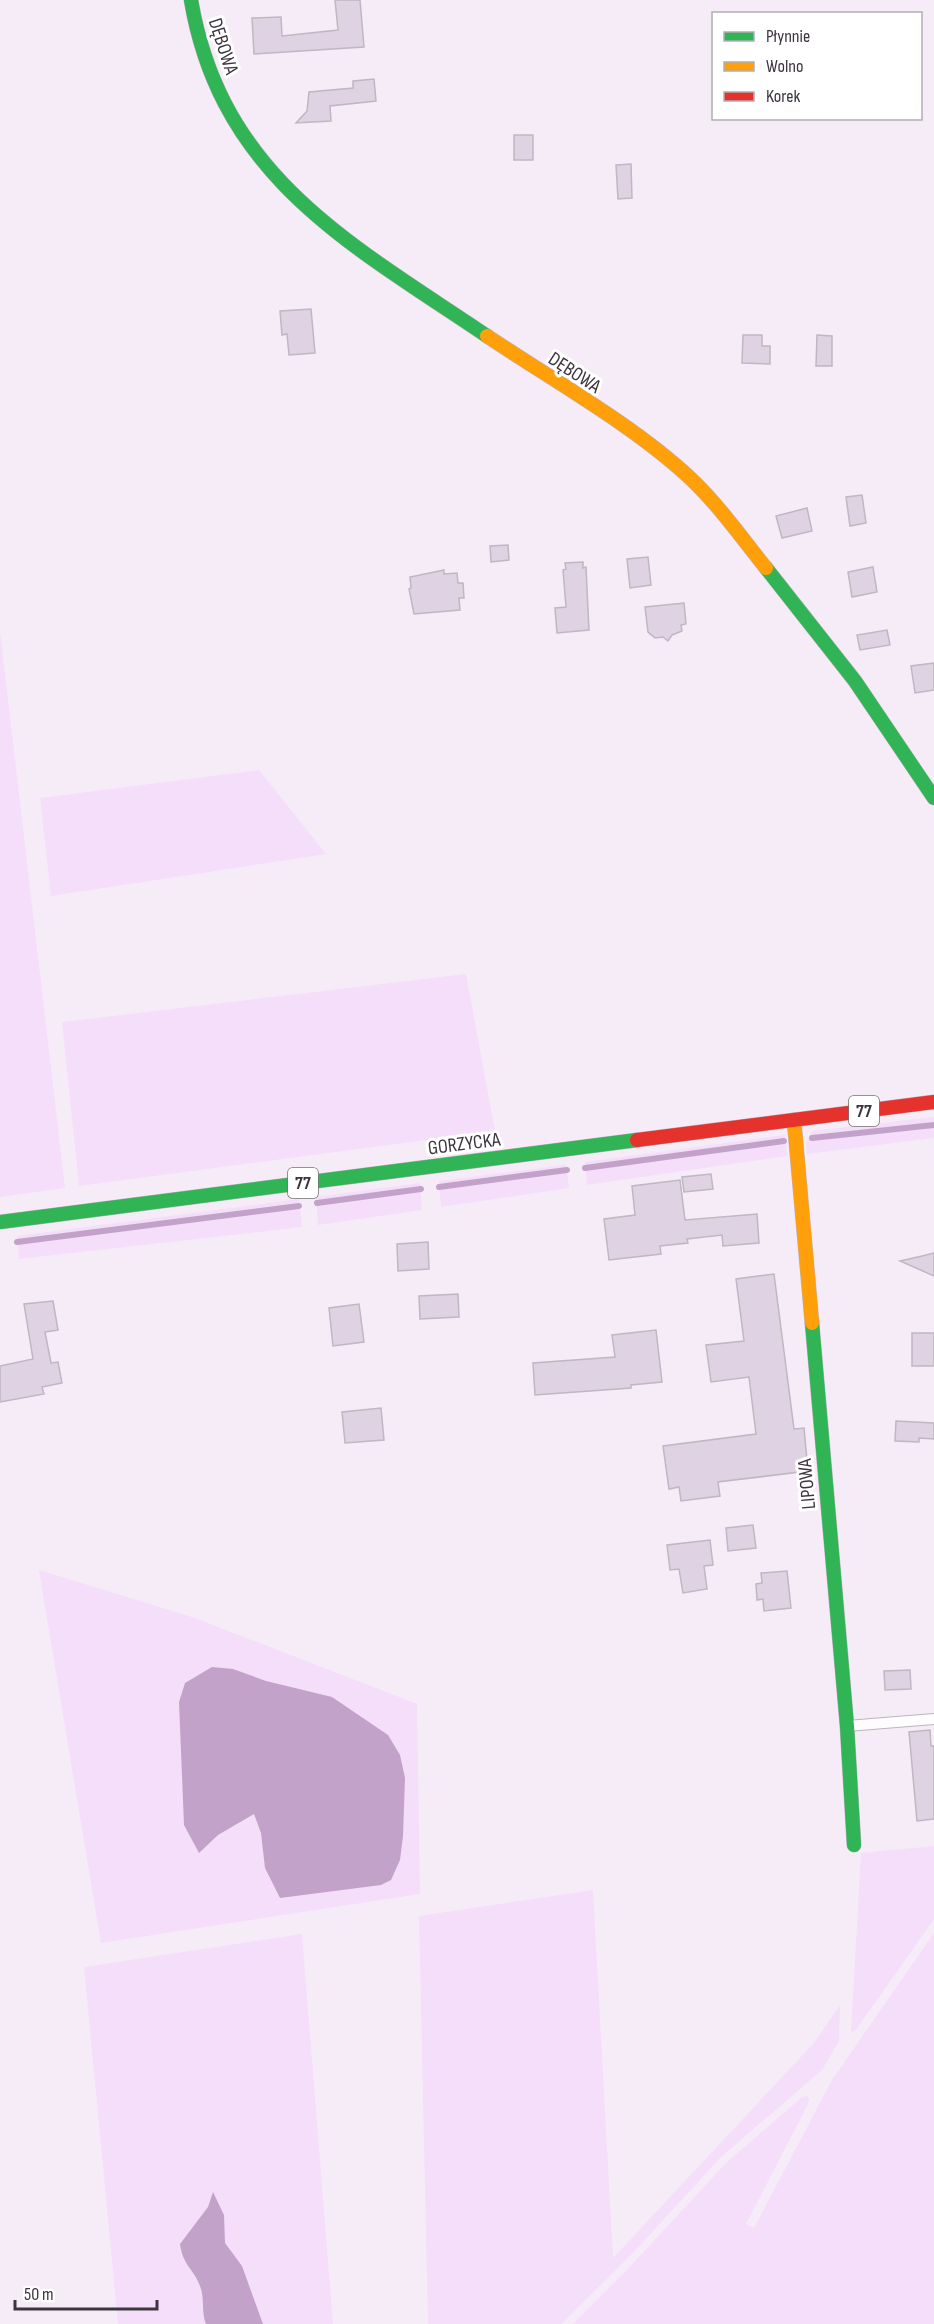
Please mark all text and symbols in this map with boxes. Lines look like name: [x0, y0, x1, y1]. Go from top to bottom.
legend: [712, 12, 922, 120]
street label: DĘBOWA: [203, 15, 244, 78]
text: Płynnie: [766, 26, 810, 47]
text: Wolno: [766, 56, 803, 77]
text: Korek: [766, 86, 800, 107]
street label: DĘBOWA: [544, 347, 606, 399]
road number: 77: [849, 1096, 879, 1126]
street label: GORZYCKA: [427, 1128, 502, 1160]
road number: 77: [288, 1168, 318, 1198]
street label: LIPOWA: [793, 1457, 821, 1510]
scale bar: [15, 2273, 158, 2311]
text: 50 m: [24, 2284, 54, 2305]

